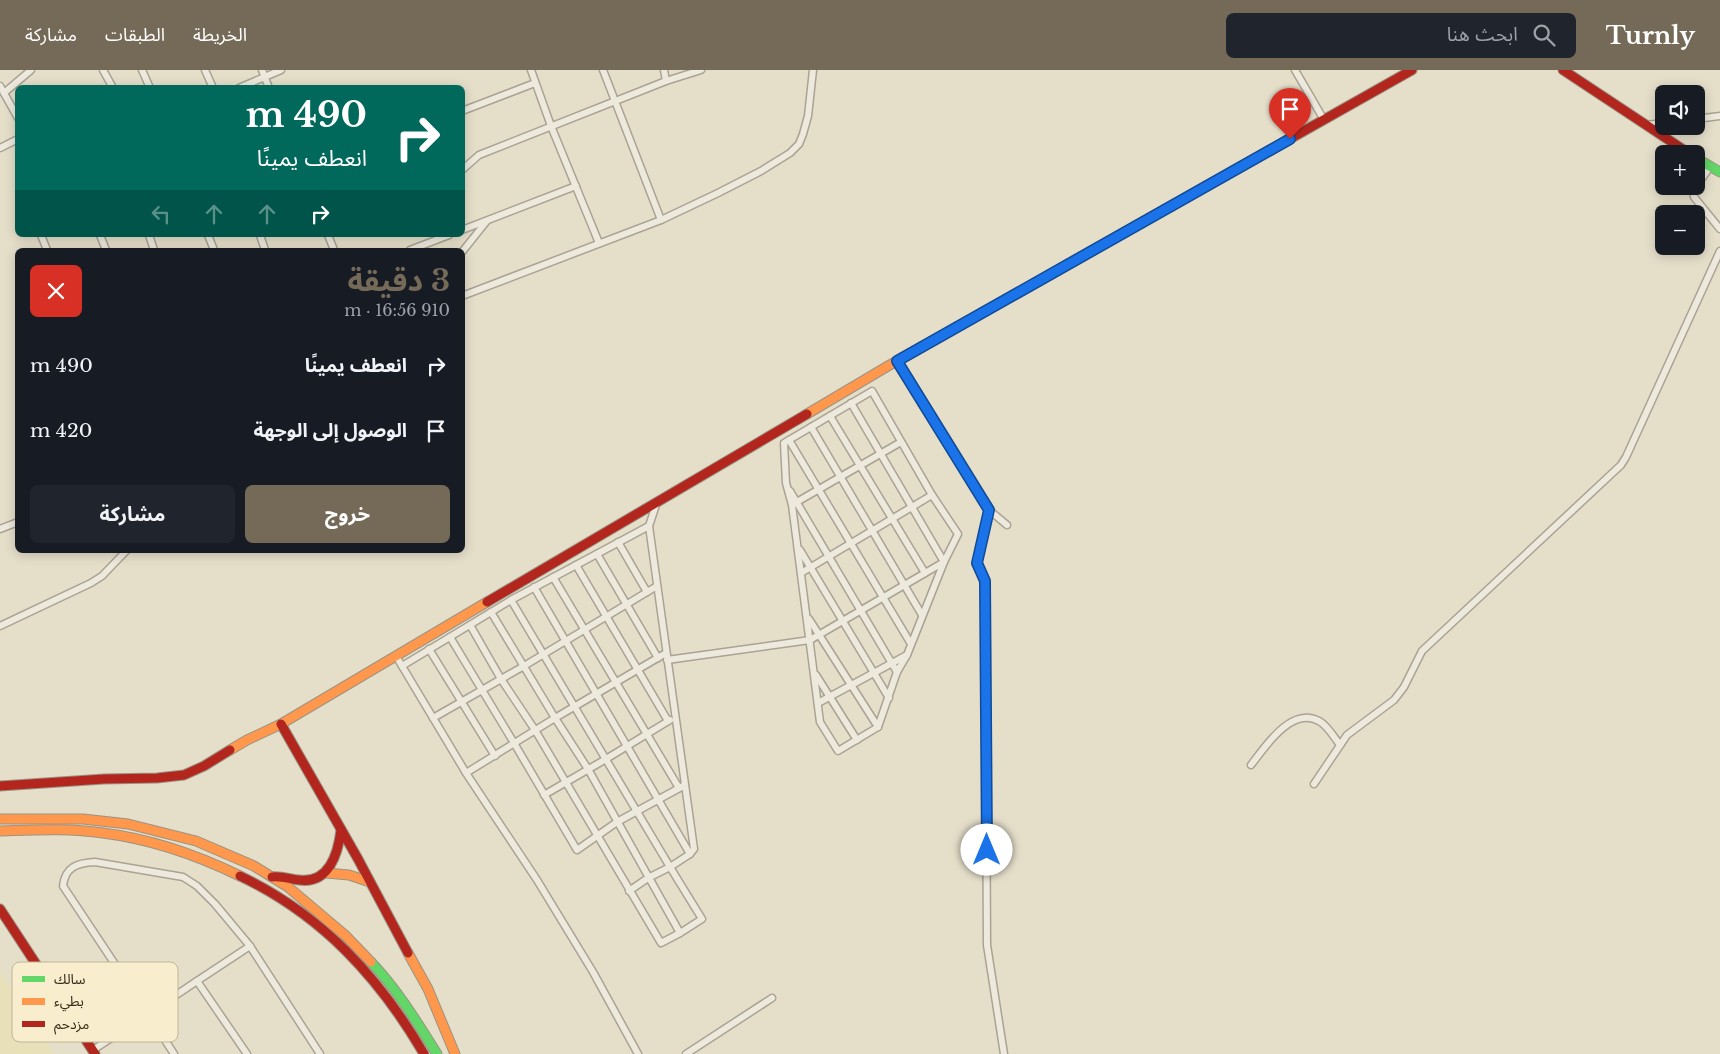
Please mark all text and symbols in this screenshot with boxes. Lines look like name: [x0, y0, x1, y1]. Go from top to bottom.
search box: [1226, 13, 1576, 58]
icon: search: [1530, 21, 1558, 49]
text: Turnly: [1606, 21, 1695, 50]
text: ابحث هنا: [1447, 23, 1518, 46]
text: مشاركة: [25, 24, 77, 46]
text: الطبقات: [105, 24, 165, 46]
text: الخريطة: [193, 24, 247, 46]
map controls: [1655, 85, 1705, 255]
button: sound: [1655, 85, 1705, 135]
pin: [1269, 88, 1311, 139]
text: 490 m: [246, 93, 367, 136]
icon: arrive: [1276, 95, 1304, 123]
icon: right: [385, 105, 450, 170]
text: انعطف يمينًا: [257, 145, 367, 172]
button: +: [1655, 145, 1705, 195]
icon: left: [147, 200, 175, 228]
icon: ahead: [200, 200, 228, 228]
icon: ahead: [253, 200, 281, 228]
icon: right: [306, 200, 334, 228]
button: −: [1655, 205, 1705, 255]
text: 3 دقيقة: [347, 262, 450, 299]
button: close: [30, 265, 82, 317]
text: 910 m · 16:56: [344, 300, 450, 320]
icon: right: [422, 352, 450, 380]
text: 490 m: [30, 354, 93, 377]
text: انعطف يمينًا: [305, 354, 407, 377]
icon: arrive: [422, 417, 450, 445]
text: 420 m: [30, 419, 92, 442]
text: الوصول إلى الوجهة: [253, 419, 407, 442]
button: مشاركة: [30, 485, 235, 543]
button: خروج: [245, 485, 450, 543]
position arrow: [960, 823, 1012, 875]
legend: [12, 962, 178, 1042]
text: سالك: [54, 970, 86, 988]
text: بطيء: [54, 992, 84, 1012]
text: مزدحم: [54, 1015, 89, 1035]

